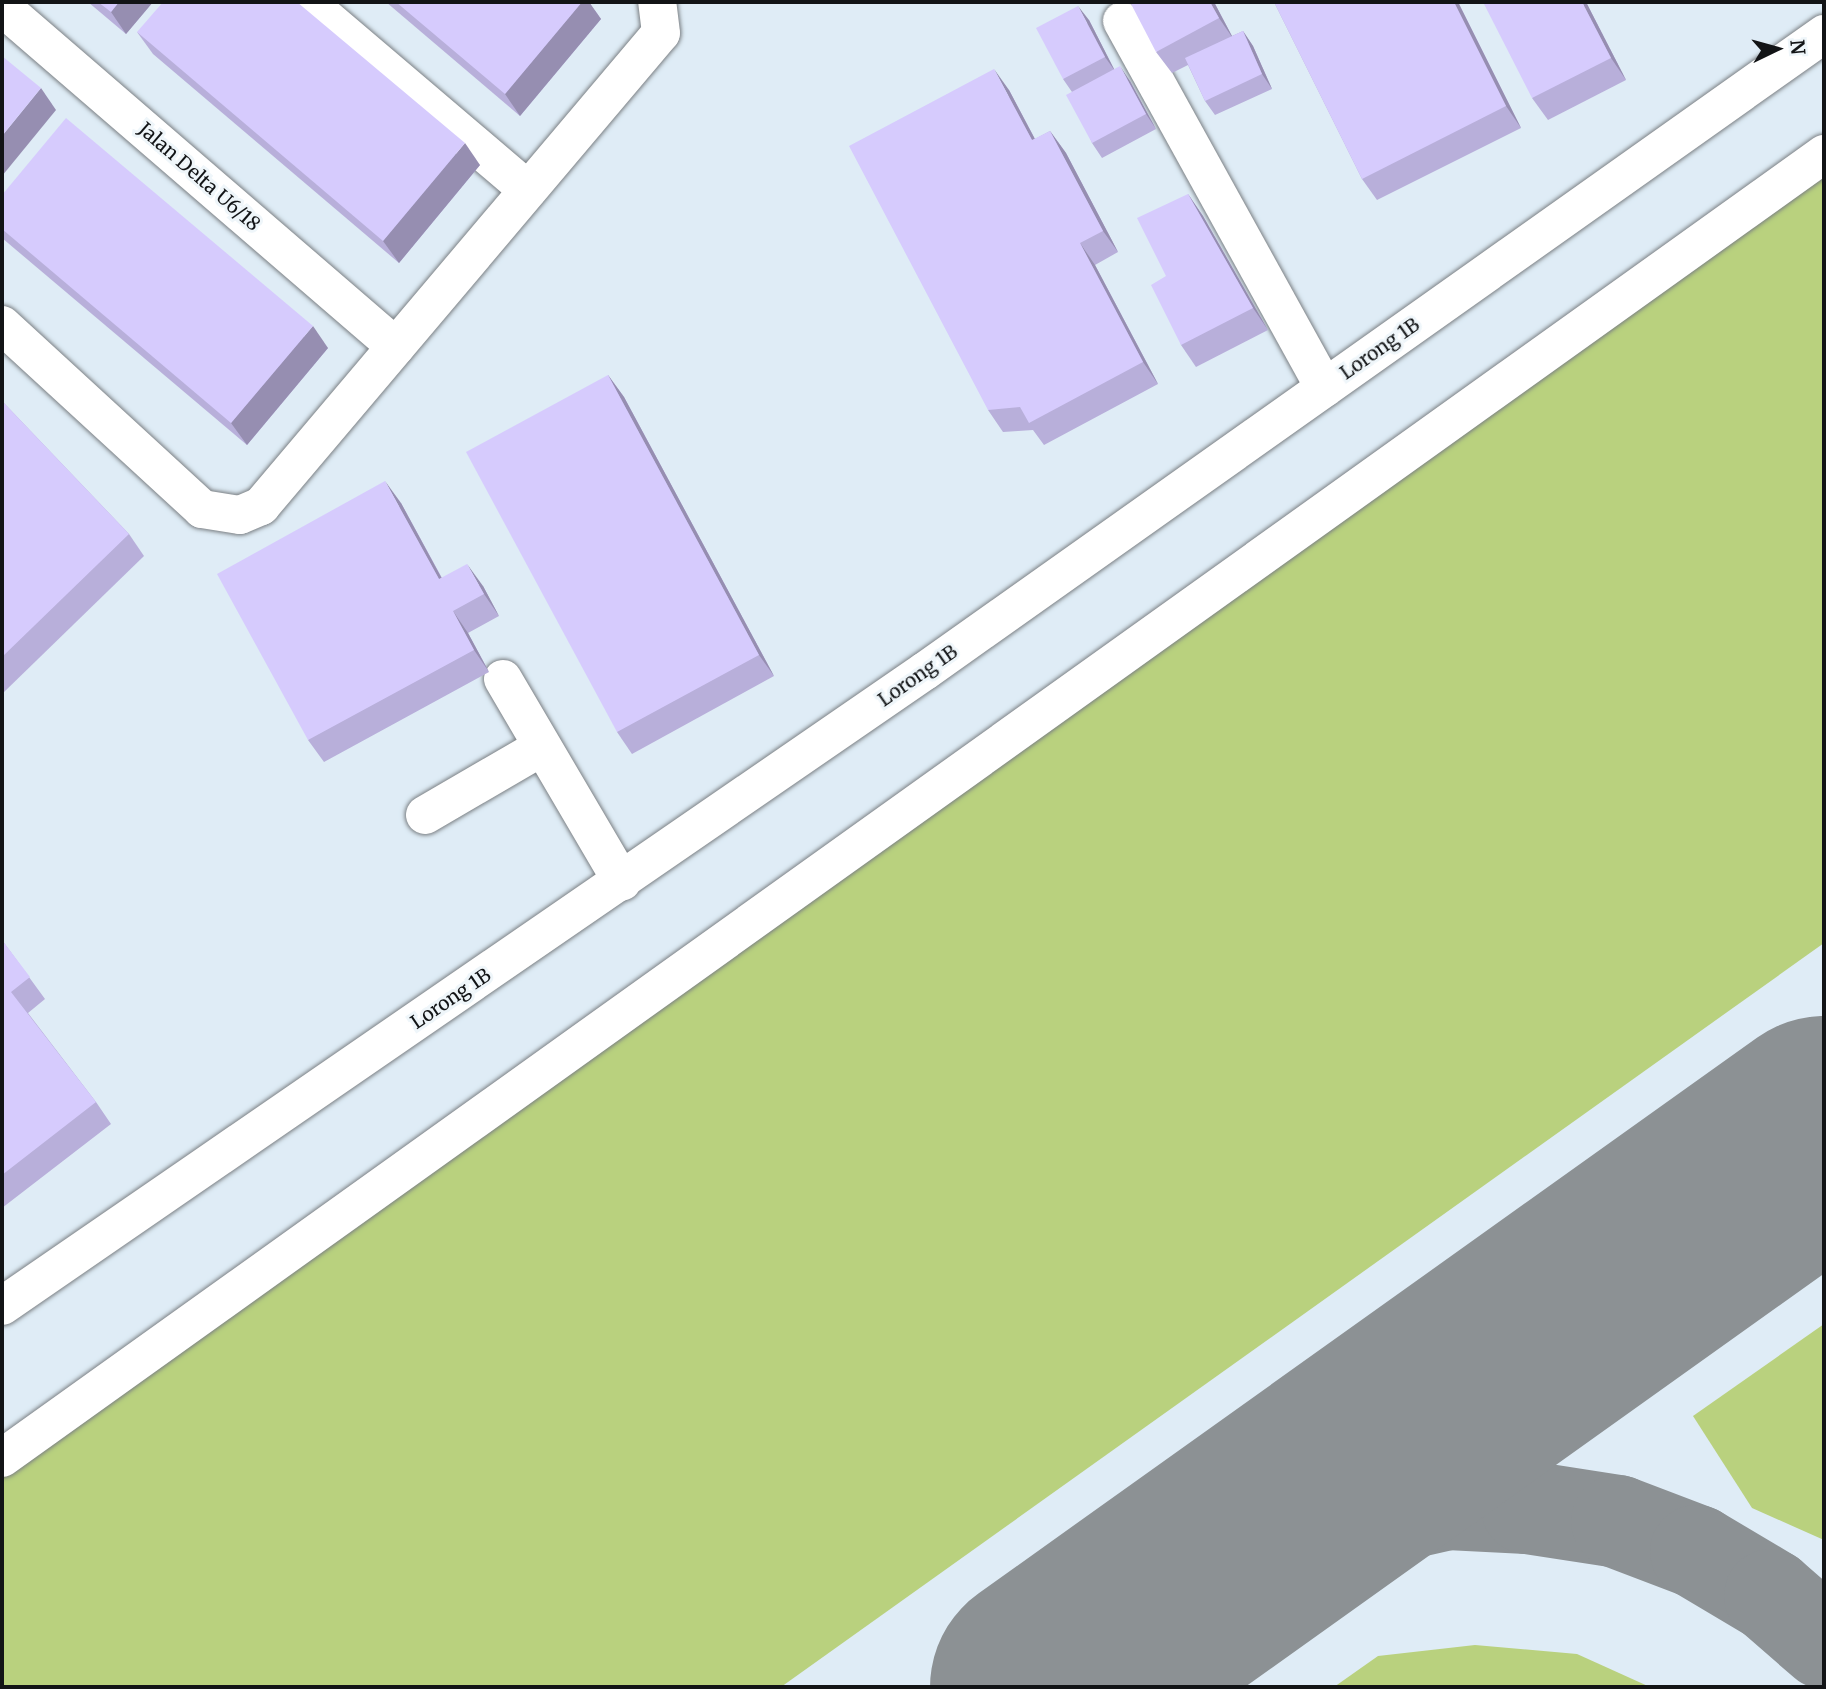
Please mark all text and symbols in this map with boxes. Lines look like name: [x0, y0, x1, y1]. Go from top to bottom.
north arrow: [1742, 14, 1812, 84]
text: N: [1785, 39, 1811, 56]
street label: Jalan Delta U6/18: [134, 118, 264, 236]
street label: Lorong 1B: [1336, 313, 1424, 385]
street label: Lorong 1B: [874, 640, 962, 712]
street label: Lorong 1B: [407, 964, 495, 1034]

